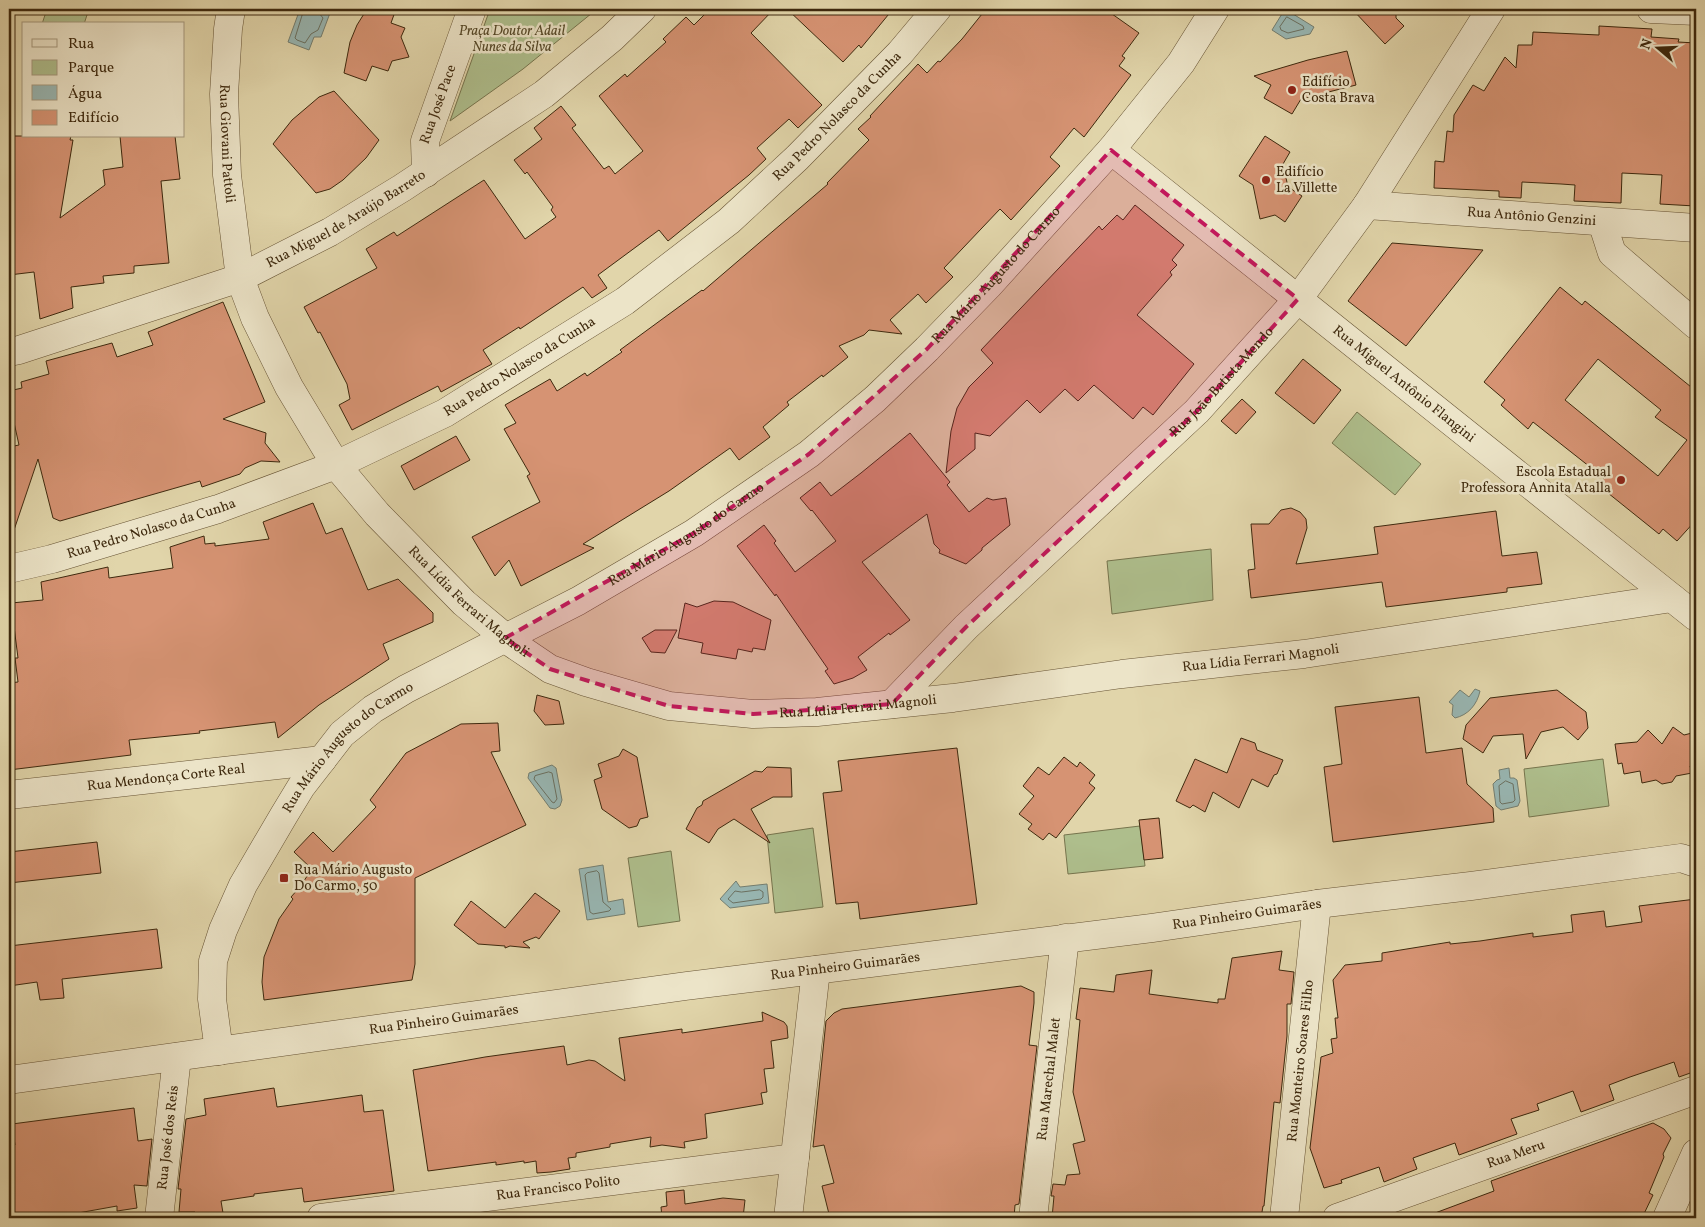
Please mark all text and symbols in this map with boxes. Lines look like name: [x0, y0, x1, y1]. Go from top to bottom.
legend: [22, 22, 185, 138]
park label: Praça Doutor Adail Nunes da Silva: [459, 22, 566, 57]
north arrow: [1632, 22, 1682, 72]
text: Rua: [68, 34, 94, 55]
text: N: [1636, 36, 1658, 52]
street label: Rua Pedro Nolasco da Cunha: [769, 47, 906, 185]
text: Parque: [68, 58, 114, 79]
street label: Rua José Pace: [415, 62, 461, 146]
place label: Edifício Costa Brava: [1302, 73, 1375, 108]
text: Água: [68, 84, 102, 105]
street label: Rua Giovani Pattoli: [214, 84, 240, 204]
marker: Edifício Costa Brava: [1286, 84, 1298, 96]
text: Edifício: [68, 108, 119, 129]
place label: Edifício La Villette: [1276, 163, 1338, 198]
street label: Rua Miguel de Araújo Barreto: [263, 165, 430, 273]
marker: Edifício La Villette: [1260, 174, 1272, 186]
street label: Rua Mário Augusto do Carmo: [927, 202, 1065, 348]
street label: Rua Antônio Genzini: [1466, 203, 1597, 231]
street label: Rua Pedro Nolasco da Cunha: [440, 312, 599, 421]
street label: Rua Miguel Antônio Flangini: [1329, 321, 1480, 447]
street label: Rua João Batista Mendo: [1165, 323, 1278, 442]
place label: Escola Estadual Professora Annita Atalla: [1461, 463, 1611, 498]
marker: Escola Estadual Professora Annita Atalla: [1615, 474, 1627, 486]
street label: Rua Mário Augusto do Carmo: [605, 478, 768, 591]
street label: Rua Pedro Nolasco da Cunha: [65, 494, 239, 563]
street label: Rua Lídia Ferrari Magnoli: [404, 542, 533, 662]
street label: Rua Lídia Ferrari Magnoli: [1181, 639, 1341, 677]
street label: Rua Mário Augusto do Carmo: [278, 677, 417, 817]
street label: Rua Lídia Ferrari Magnoli: [779, 690, 937, 723]
street label: Rua Mendonça Corte Real: [86, 759, 246, 796]
place label: Rua Mário Augusto Do Carmo, 50: [294, 861, 412, 896]
marker: Rua Mário Augusto Do Carmo, 50: [278, 872, 290, 884]
street label: Rua Pinheiro Guimarães: [1171, 894, 1323, 934]
street label: Rua Pinheiro Guimarães: [769, 947, 921, 985]
street label: Rua Monteiro Soares Filho: [1283, 979, 1318, 1143]
street label: Rua Pinheiro Guimarães: [368, 1000, 520, 1039]
street label: Rua Marechal Malet: [1032, 1016, 1065, 1142]
street label: Rua José dos Reis: [153, 1084, 183, 1191]
street label: Rua Meru: [1484, 1135, 1548, 1173]
street label: Rua Francisco Polito: [495, 1171, 621, 1205]

